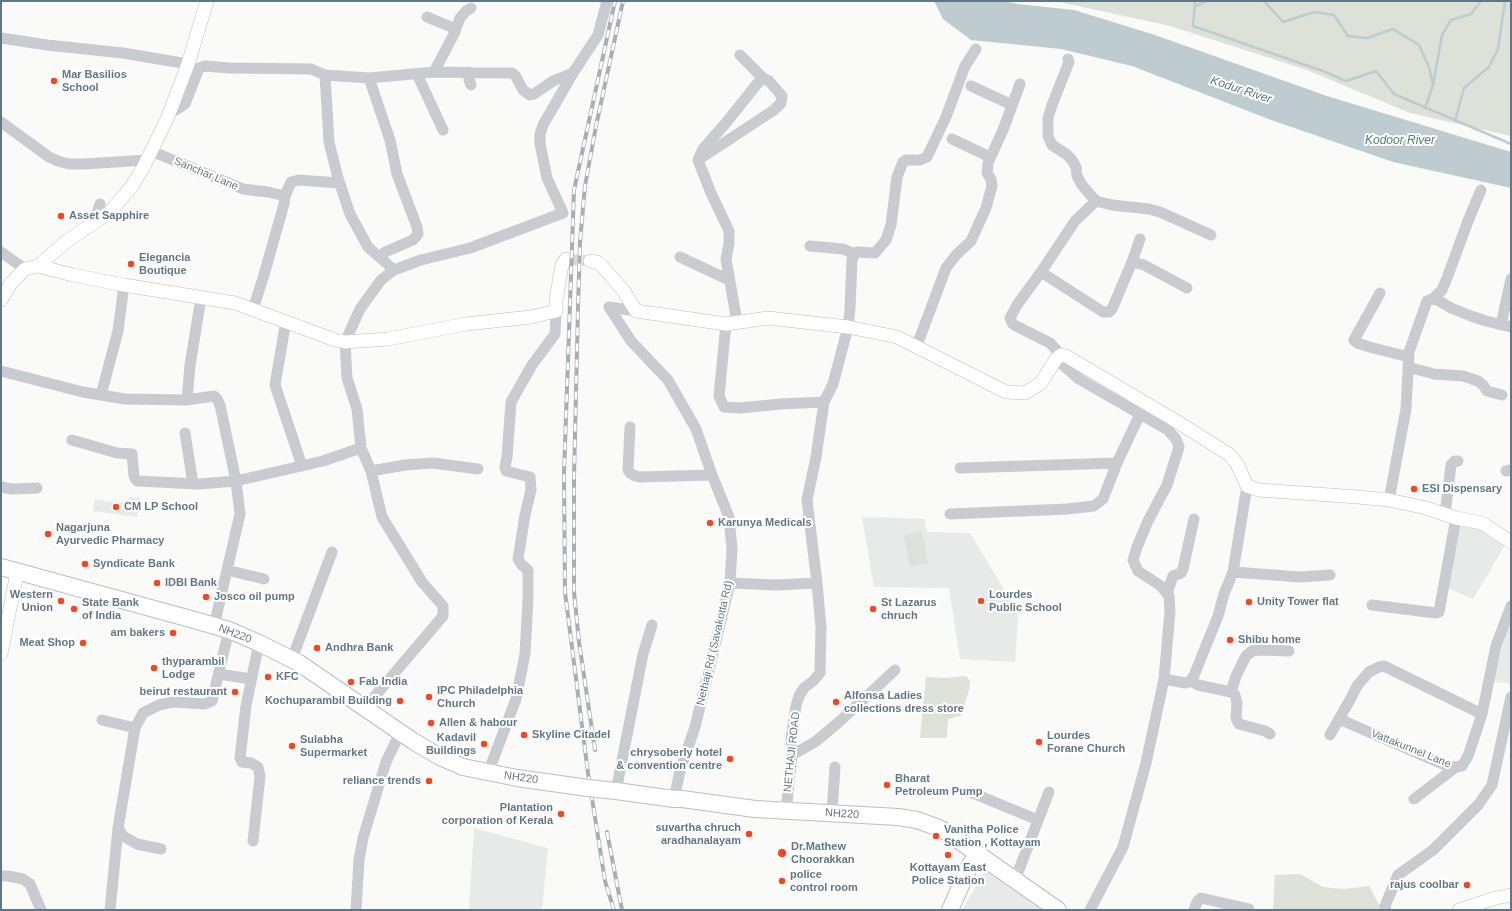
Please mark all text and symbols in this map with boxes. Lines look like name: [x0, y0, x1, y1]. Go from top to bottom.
place label: Mar Basilios School: [62, 68, 127, 94]
water label: Kodur River: [1209, 73, 1273, 107]
marker: Mar Basilios School: [49, 76, 59, 86]
water label: Kodoor River: [1365, 134, 1435, 148]
street label: Sanchar Lane: [172, 155, 240, 193]
place label: Asset Sapphire: [69, 209, 149, 223]
marker: Asset Sapphire: [56, 211, 66, 221]
place label: Elegancia Boutique: [139, 251, 190, 277]
marker: Elegancia Boutique: [126, 259, 136, 269]
place label: ESI Dispensary: [1422, 482, 1502, 496]
marker: ESI Dispensary: [1409, 484, 1419, 494]
place label: CM LP School: [124, 500, 198, 514]
marker: CM LP School: [111, 502, 121, 512]
place label: Karunya Medicals: [718, 516, 812, 530]
marker: Karunya Medicals: [705, 518, 715, 528]
place label: Nagarjuna Ayurvedic Pharmacy: [56, 521, 164, 547]
marker: Nagarjuna Ayurvedic Pharmacy: [43, 529, 53, 539]
place label: Syndicate Bank: [93, 557, 175, 571]
marker: Syndicate Bank: [80, 559, 90, 569]
place label: IDBI Bank: [165, 576, 217, 590]
marker: IDBI Bank: [152, 578, 162, 588]
street label: Nethaji Rd (Savakotta Rd): [694, 579, 736, 707]
place label: Western Union: [10, 588, 53, 614]
place label: Lourdes Public School: [989, 588, 1062, 614]
place label: Josco oil pump: [214, 590, 295, 604]
marker: Josco oil pump: [201, 592, 211, 602]
place label: Unity Tower flat: [1257, 595, 1339, 609]
marker: Western Union: [56, 596, 66, 606]
place label: State Bank of India: [82, 596, 139, 622]
place label: St Lazarus chruch: [881, 596, 937, 622]
marker: Lourdes Public School: [976, 596, 986, 606]
marker: Unity Tower flat: [1244, 597, 1254, 607]
marker: State Bank of India: [69, 604, 79, 614]
marker: St Lazarus chruch: [868, 604, 878, 614]
street label: NH220: [217, 622, 253, 646]
place label: am bakers: [111, 626, 165, 640]
marker: am bakers: [168, 628, 178, 638]
place label: Shibu home: [1238, 633, 1301, 647]
marker: Shibu home: [1225, 635, 1235, 645]
place label: Meat Shop: [19, 636, 75, 650]
marker: Meat Shop: [78, 638, 88, 648]
place label: Andhra Bank: [325, 641, 393, 655]
marker: Andhra Bank: [312, 643, 322, 653]
place label: thyparambil Lodge: [162, 655, 224, 681]
marker: thyparambil Lodge: [149, 663, 159, 673]
place label: KFC: [276, 670, 299, 684]
marker: KFC: [263, 672, 273, 682]
place label: Fab India: [359, 675, 407, 689]
marker: Fab India: [346, 677, 356, 687]
place label: IPC Philadelphia Church: [437, 684, 523, 710]
place label: beirut restaurant: [140, 685, 227, 699]
marker: beirut restaurant: [230, 687, 240, 697]
place label: Alfonsa Ladies collections dress store: [844, 689, 964, 715]
marker: IPC Philadelphia Church: [424, 692, 434, 702]
place label: Kochuparambil Building: [265, 694, 392, 708]
marker: Kochuparambil Building: [395, 696, 405, 706]
marker: Alfonsa Ladies collections dress store: [831, 697, 841, 707]
street label: NETHAJI ROAD: [781, 711, 803, 793]
place label: Allen & habour: [439, 716, 517, 730]
marker: Allen & habour: [426, 718, 436, 728]
street label: Vattakunnel Lane: [1369, 727, 1453, 771]
place label: Skyline Citadel: [532, 728, 610, 742]
place label: Lourdes Forane Church: [1047, 729, 1125, 755]
marker: Skyline Citadel: [519, 730, 529, 740]
place label: Kadavil Buildings: [426, 731, 476, 757]
place label: Sulabha Supermarket: [300, 733, 367, 759]
marker: Lourdes Forane Church: [1034, 737, 1044, 747]
marker: Kadavil Buildings: [479, 739, 489, 749]
marker: Sulabha Supermarket: [287, 741, 297, 751]
place label: chrysoberly hotel & convention centre: [616, 746, 722, 772]
marker: chrysoberly hotel & convention centre: [725, 754, 735, 764]
street label: NH220: [503, 769, 539, 787]
place label: Bharat Petroleum Pump: [895, 772, 982, 798]
place label: reliance trends: [343, 774, 421, 788]
marker: reliance trends: [424, 776, 434, 786]
marker: Bharat Petroleum Pump: [882, 780, 892, 790]
place label: Plantation corporation of Kerala: [442, 801, 553, 827]
street label: NH220: [824, 806, 860, 822]
marker: Plantation corporation of Kerala: [556, 809, 566, 819]
place label: suvartha chruch aradhanalayam: [655, 821, 741, 847]
place label: Vanitha Police Station , Kottayam: [944, 823, 1041, 849]
marker: suvartha chruch aradhanalayam: [744, 829, 754, 839]
marker: Vanitha Police Station , Kottayam: [931, 831, 941, 841]
place label: Dr.Mathew Choorakkan: [791, 840, 855, 866]
marker: Dr.Mathew Choorakkan: [776, 847, 788, 859]
marker: Kottayam East Police Station: [943, 850, 953, 860]
place label: Kottayam East Police Station: [910, 861, 986, 887]
place label: police control room: [790, 868, 858, 894]
marker: police control room: [777, 876, 787, 886]
place label: rajus coolbar: [1390, 878, 1459, 892]
marker: rajus coolbar: [1462, 880, 1472, 890]

